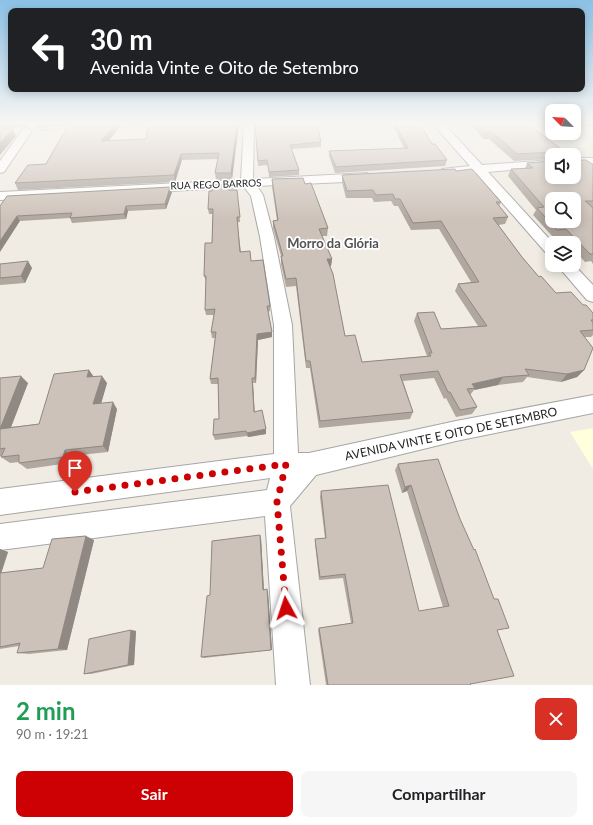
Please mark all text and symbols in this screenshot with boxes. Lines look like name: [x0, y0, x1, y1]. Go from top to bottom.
text: 30 m: [90, 22, 153, 56]
icon: left: [24, 24, 76, 76]
text: Avenida Vinte e Oito de Setembro: [90, 56, 359, 78]
north arrow: [545, 104, 581, 140]
map controls: [545, 104, 581, 272]
button: sound: [545, 148, 581, 184]
street label: RUA REGO BARROS: [170, 176, 262, 192]
button: search: [545, 192, 581, 228]
district label: Morro da Glória: [287, 235, 379, 251]
button: layers: [545, 236, 581, 272]
street label: AVENIDA VINTE E OITO DE SETEMBRO: [343, 404, 559, 463]
pin: [58, 451, 92, 492]
icon: arrive: [64, 457, 86, 479]
position arrow: [265, 587, 307, 629]
text: 2 min: [16, 696, 76, 725]
button: close: [535, 698, 577, 740]
text: 90 m · 19:21: [16, 726, 89, 742]
button: Sair: [16, 771, 293, 817]
button: Compartilhar: [301, 771, 577, 817]

